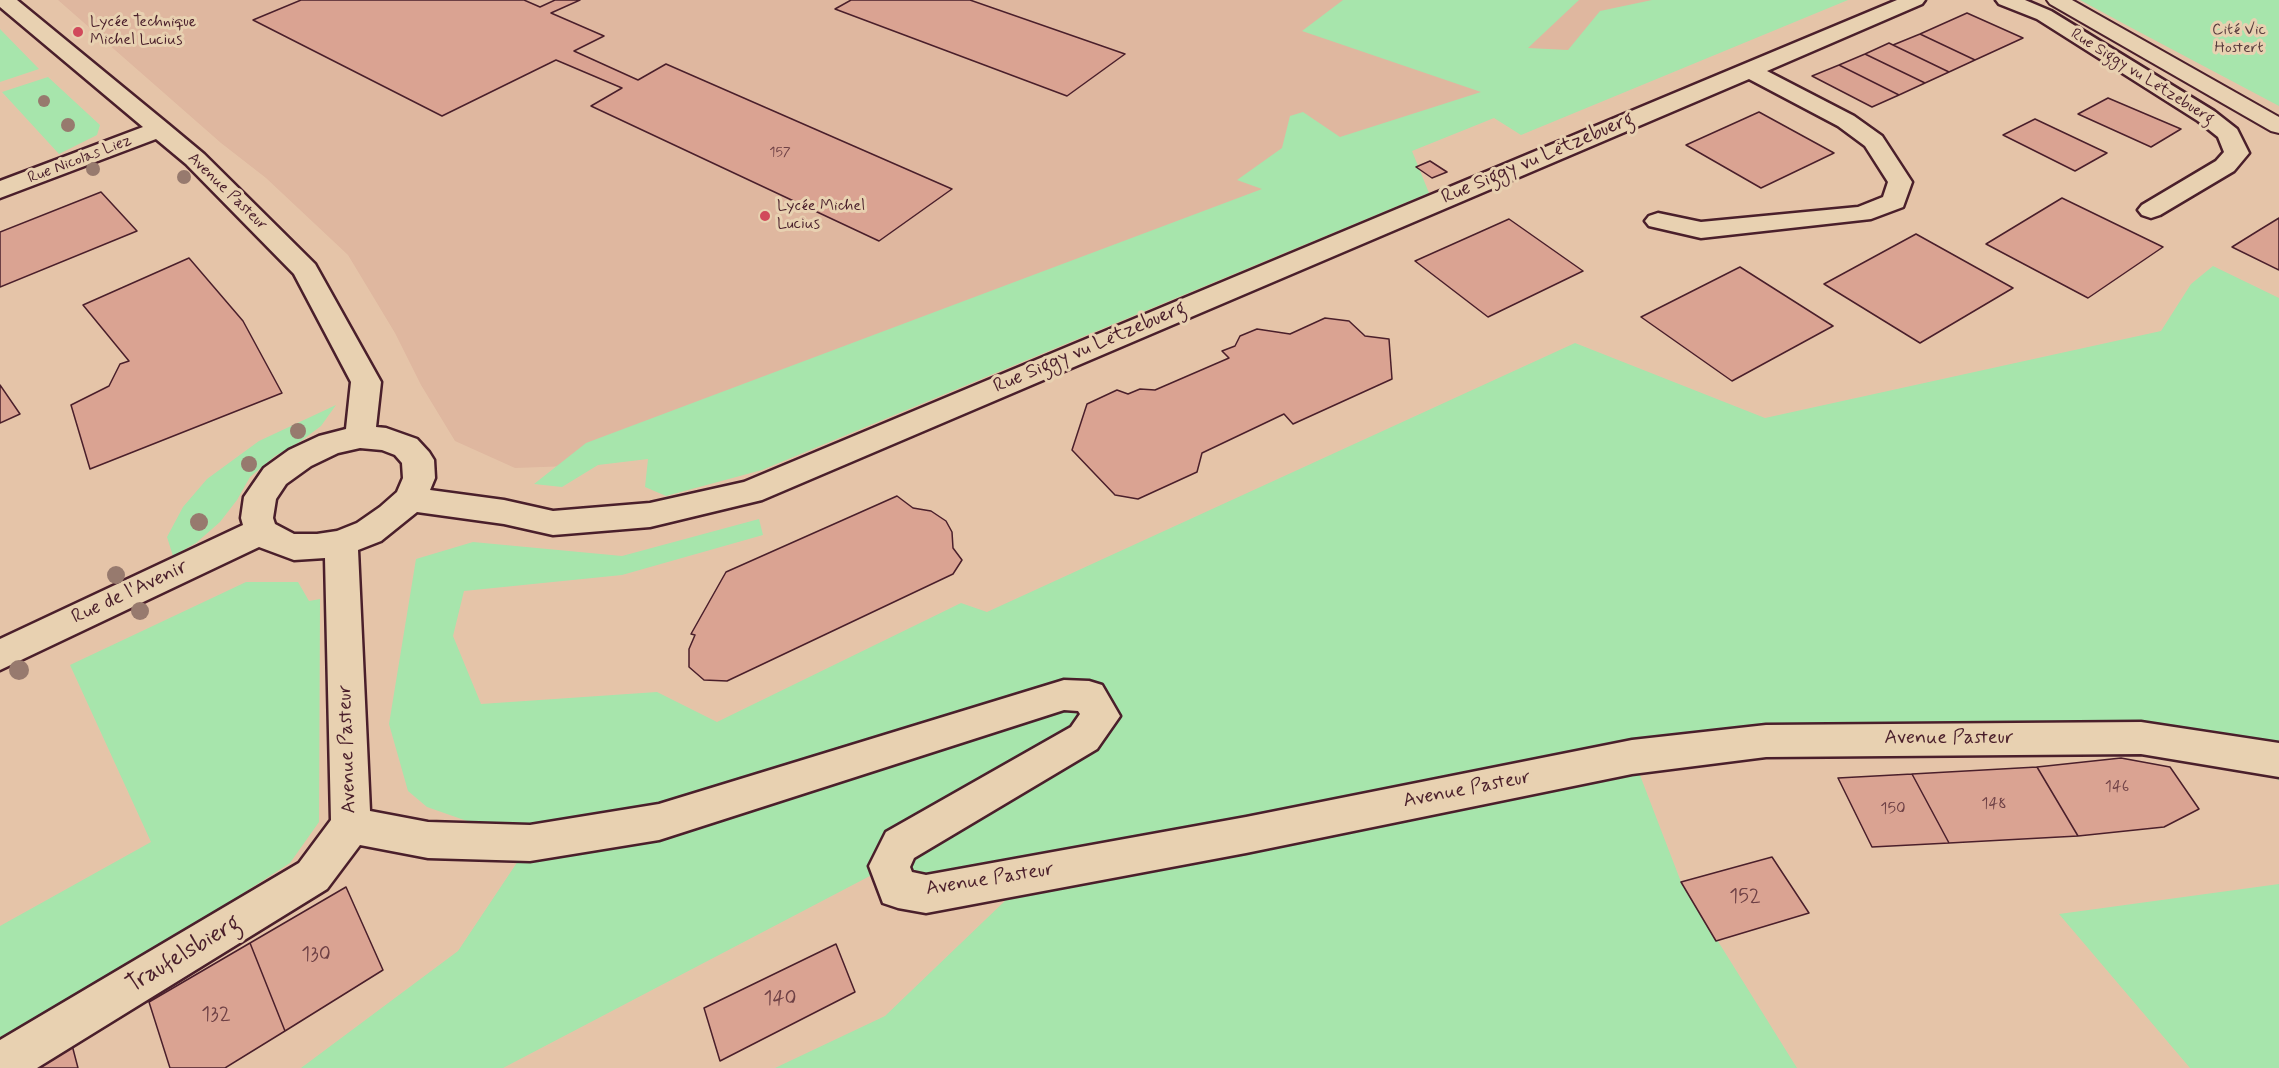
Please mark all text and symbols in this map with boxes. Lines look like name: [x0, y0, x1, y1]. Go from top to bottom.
place label: Lycée Technique Michel Lucius: [90, 13, 196, 51]
park label: Cité Vic Hostert: [2212, 21, 2266, 59]
marker: Lycée Technique Michel Lucius: [71, 25, 85, 39]
street label: Rue Siggy vu Lëtzebuerg: [2067, 25, 2217, 129]
street label: Rue Siggy vu Lëtzebuerg: [1438, 108, 1638, 210]
street label: Rue Nicolas Liez: [25, 131, 135, 189]
house number: 157: [769, 145, 791, 161]
street label: Avenue Pasteur: [183, 149, 271, 235]
place label: Lycée Michel Lucius: [777, 197, 865, 235]
marker: Lycée Michel Lucius: [758, 209, 772, 223]
street label: Rue Siggy vu Lëtzebuerg: [990, 297, 1190, 399]
street label: Rue de l'Avenir: [68, 556, 192, 630]
street label: Avenue Pasteur: [334, 684, 362, 814]
street label: Avenue Pasteur: [1884, 727, 2014, 751]
street label: Avenue Pasteur: [1401, 766, 1533, 814]
house number: 146: [2105, 778, 2129, 798]
house number: 148: [1981, 795, 2007, 815]
house number: 150: [1880, 800, 1906, 820]
street label: Avenue Pasteur: [924, 858, 1056, 902]
house number: 152: [1729, 886, 1761, 910]
street label: Traufelsbierg: [121, 910, 247, 1000]
house number: 130: [301, 944, 331, 968]
house number: 140: [763, 988, 797, 1012]
house number: 132: [201, 1004, 231, 1028]

